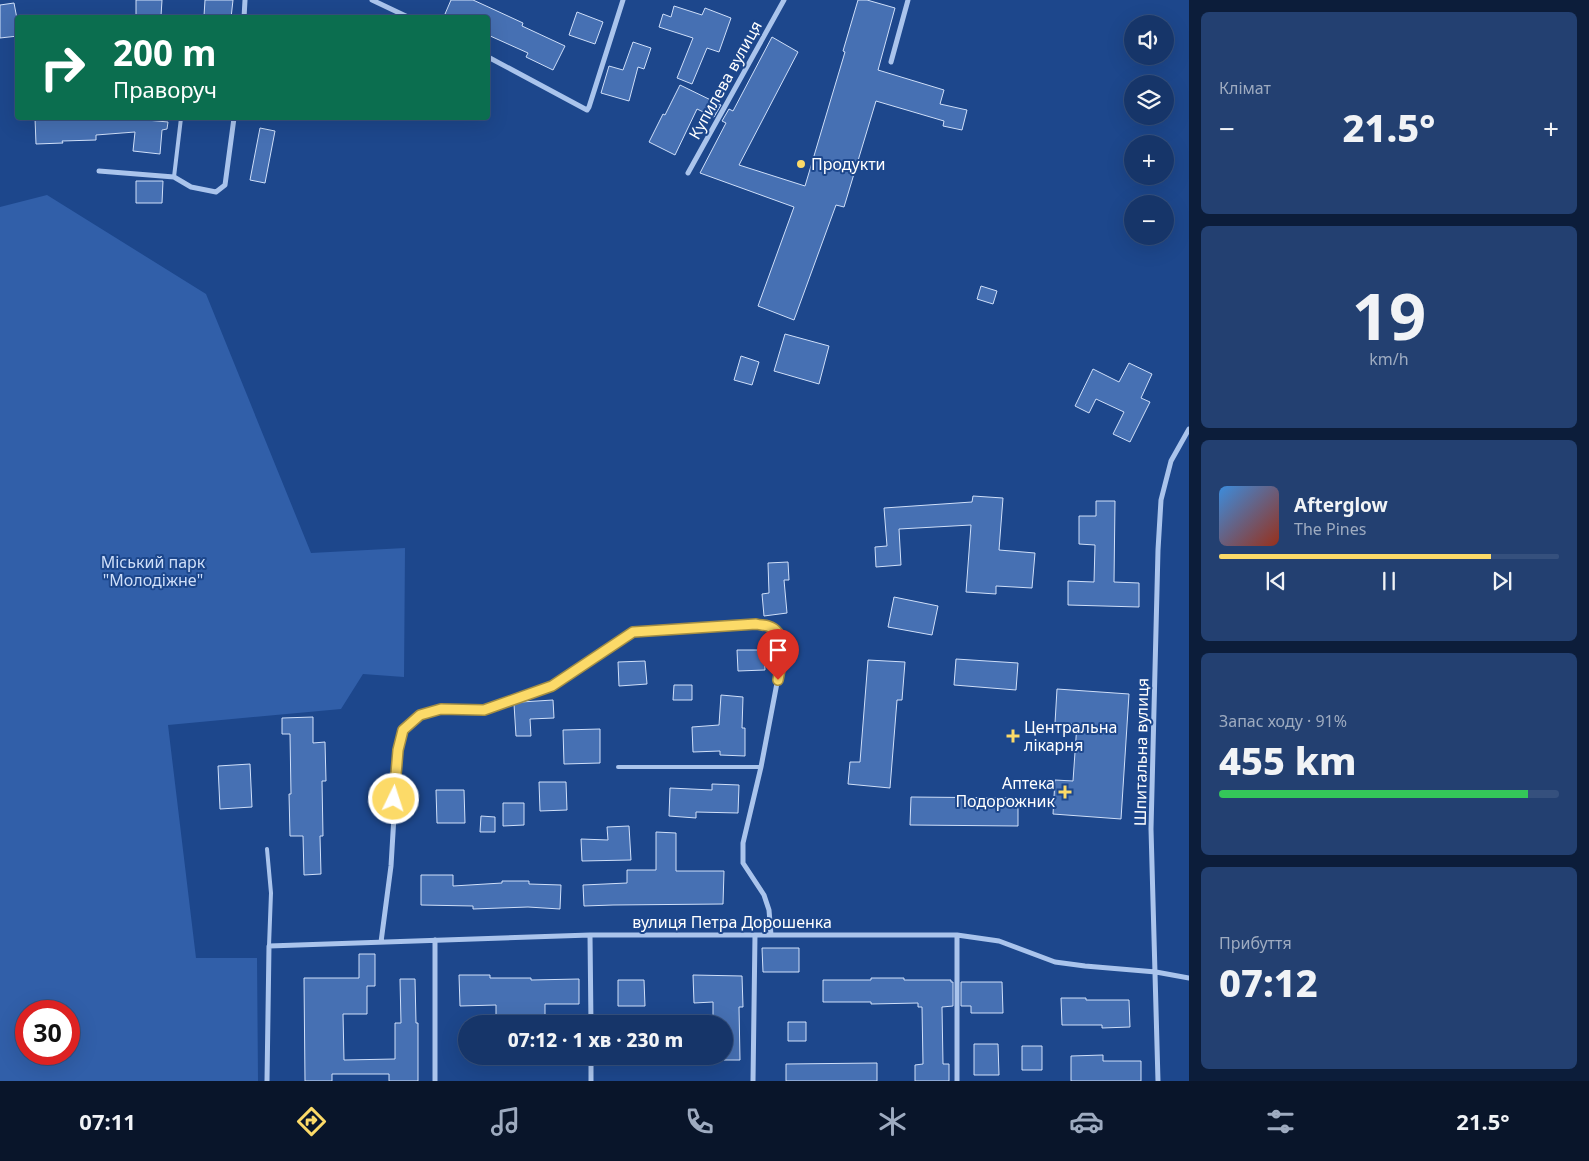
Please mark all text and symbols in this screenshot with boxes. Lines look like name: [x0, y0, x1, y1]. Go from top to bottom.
map controls: [1124, 15, 1174, 245]
button: sound: [1124, 15, 1174, 65]
street label: Купилева вулиця: [683, 17, 767, 143]
text: 200 m: [113, 29, 216, 76]
icon: right: [30, 35, 95, 100]
text: Праворуч: [113, 74, 217, 104]
button: layers: [1124, 75, 1174, 125]
text: Клімат: [1219, 77, 1271, 99]
text: 21.5°: [1343, 101, 1435, 153]
text: −: [1219, 109, 1235, 147]
text: +: [1543, 109, 1559, 147]
button: +: [1124, 135, 1174, 185]
place label: Продукти: [811, 153, 886, 175]
marker: Продукти: [795, 158, 807, 170]
button: −: [1124, 195, 1174, 245]
text: 19: [1352, 271, 1426, 359]
text: km/h: [1369, 348, 1409, 370]
text: Afterglow: [1294, 492, 1388, 518]
text: The Pines: [1294, 518, 1366, 540]
park label: Міський парк "Молодіжне": [101, 551, 206, 591]
icon: previous: [1262, 567, 1290, 595]
icon: pause: [1375, 567, 1403, 595]
icon: next: [1488, 567, 1516, 595]
pin: [757, 629, 799, 680]
icon: arrive: [764, 636, 792, 664]
street label: Шпитальна вулиця: [1129, 678, 1153, 826]
text: Запас ходу · 91%: [1219, 710, 1347, 732]
place label: Центральна лікарня: [1024, 716, 1117, 756]
marker: Центральна лікарня: [1006, 729, 1020, 743]
text: 455 km: [1219, 734, 1357, 786]
position arrow: [367, 772, 419, 824]
place label: Аптека Подорожник: [955, 772, 1055, 812]
marker: Аптека Подорожник: [1059, 786, 1071, 798]
street label: вулиця Петра Дорошенка: [632, 911, 832, 933]
text: Прибуття: [1219, 932, 1292, 954]
text: 07:12: [1219, 956, 1318, 1008]
speed limit sign: 30: [15, 1000, 80, 1065]
text: 07:12 · 1 хв · 230 m: [508, 1027, 683, 1053]
icon: directions: [294, 1104, 329, 1139]
icon: music: [488, 1104, 523, 1139]
icon: phone: [682, 1104, 717, 1139]
icon: climate: [875, 1104, 910, 1139]
icon: car: [1069, 1104, 1104, 1139]
icon: filters: [1263, 1104, 1298, 1139]
text: 07:11: [79, 1106, 136, 1136]
text: 21.5°: [1456, 1106, 1510, 1136]

